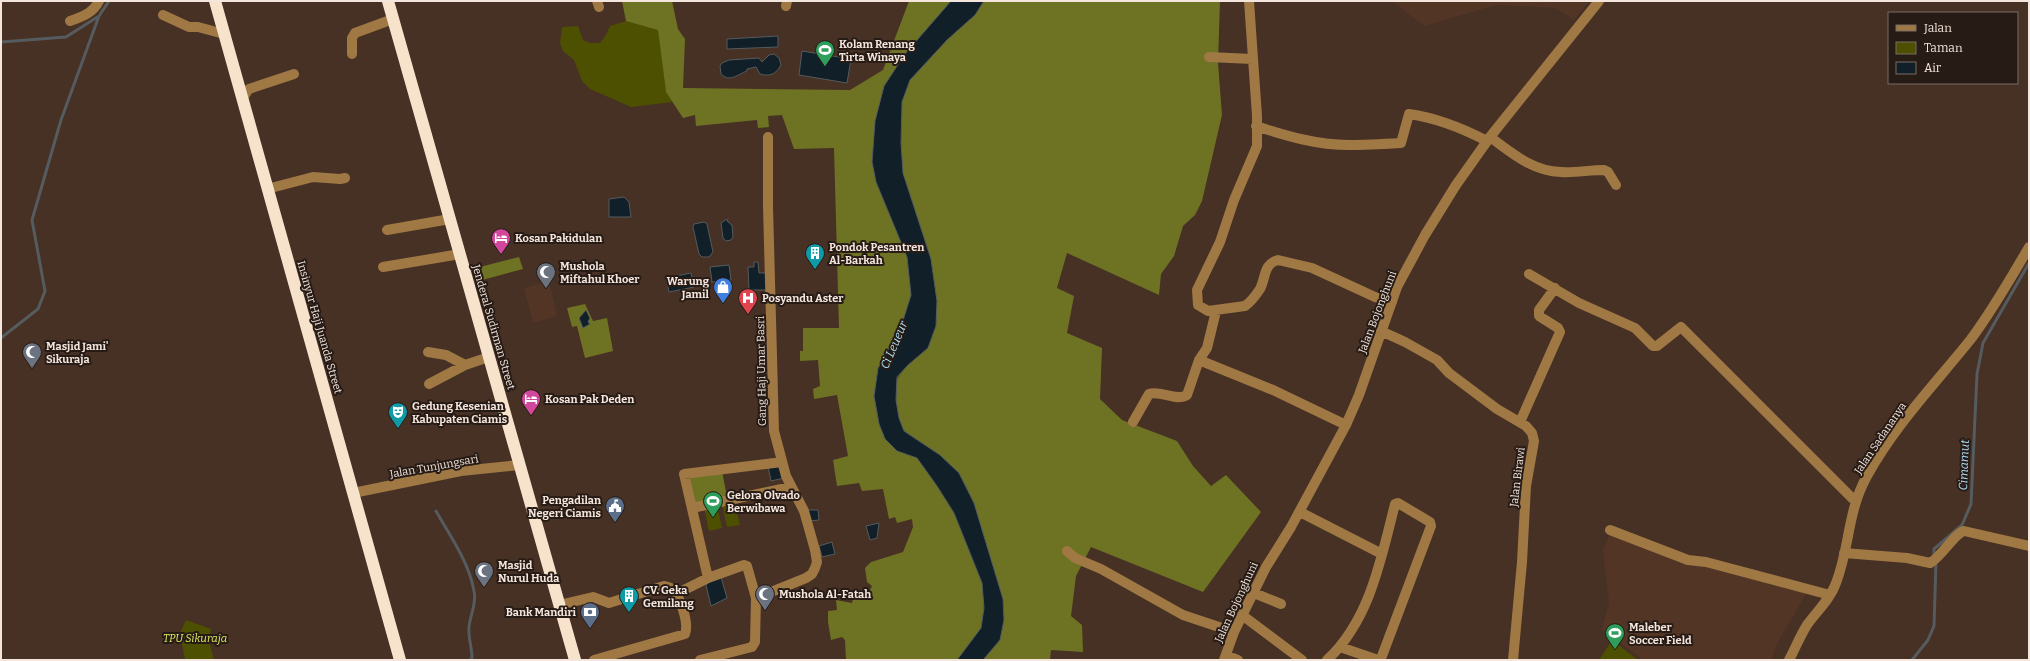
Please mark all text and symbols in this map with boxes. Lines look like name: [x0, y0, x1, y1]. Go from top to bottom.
legend: [1888, 12, 2018, 84]
text: Jalan: [1923, 21, 1952, 35]
place label: Kolam Renang Tirta Winaya: [839, 38, 915, 64]
sports icon: Kolam Renang Tirta Winaya: [814, 39, 836, 67]
text: Taman: [1924, 41, 1963, 55]
text: Air: [1924, 61, 1942, 75]
hotel icon: Kosan Pakidulan: [490, 227, 512, 255]
place label: Kosan Pakidulan: [515, 232, 602, 245]
place label: Pondok Pesantren Al-Barkah: [829, 241, 924, 267]
building icon: Pondok Pesantren Al-Barkah: [804, 242, 826, 270]
street label: Insinyur Haji Juanda Street: [294, 259, 345, 395]
place label: Mushola Miftahul Khoer: [560, 260, 640, 286]
mosque icon: Mushola Miftahul Khoer: [535, 261, 557, 289]
street label: Jenderal Sudirman Street: [469, 262, 518, 391]
street label: Jalan Bojonghuni: [1355, 269, 1399, 356]
place label: Warung Jamil: [667, 275, 710, 301]
shop icon: Warung Jamil: [712, 276, 734, 304]
hospital icon: Posyandu Aster: [737, 287, 759, 315]
place label: Posyandu Aster: [762, 292, 844, 305]
street label: Gang Haji Umar Basri: [754, 315, 769, 426]
water label: Ci Leueur: [878, 318, 911, 371]
place label: Masjid Jami' Sikuraja: [46, 340, 109, 366]
mosque icon: Masjid Jami' Sikuraja: [21, 341, 43, 369]
hotel icon: Kosan Pak Deden: [520, 388, 542, 416]
place label: Kosan Pak Deden: [545, 393, 634, 406]
place label: Gedung Kesenian Kabupaten Ciamis: [412, 400, 508, 426]
street label: Jalan Sadananya: [1851, 400, 1909, 477]
theatre icon: Gedung Kesenian Kabupaten Ciamis: [387, 401, 409, 429]
water label: Cimamut: [1956, 439, 1972, 491]
street label: Jalan Birawi: [1507, 446, 1528, 509]
street label: Jalan Tunjungsari: [388, 452, 480, 481]
place label: Gelora Olvado Berwibawa: [727, 489, 800, 515]
sports icon: Gelora Olvado Berwibawa: [702, 490, 724, 518]
place label: Pengadilan Negeri Ciamis: [528, 494, 602, 520]
public building icon: Pengadilan Negeri Ciamis: [604, 495, 626, 523]
place label: Masjid Nurul Huda: [498, 559, 560, 585]
street label: Jalan Bojonghuni: [1212, 559, 1261, 645]
mosque icon: Masjid Nurul Huda: [473, 560, 495, 588]
mosque icon: Mushola Al-Fatah: [754, 583, 776, 611]
place label: CV. Geka Gemilang: [643, 584, 695, 610]
building icon: CV. Geka Gemilang: [618, 585, 640, 613]
place label: Mushola Al-Fatah: [779, 588, 871, 601]
bank icon: Bank Mandiri: [579, 601, 601, 629]
place label: Bank Mandiri: [506, 606, 576, 619]
place label: Maleber Soccer Field: [1629, 621, 1692, 647]
sports icon: Maleber Soccer Field: [1604, 622, 1626, 650]
park label: TPU Sikuraja: [163, 632, 227, 645]

